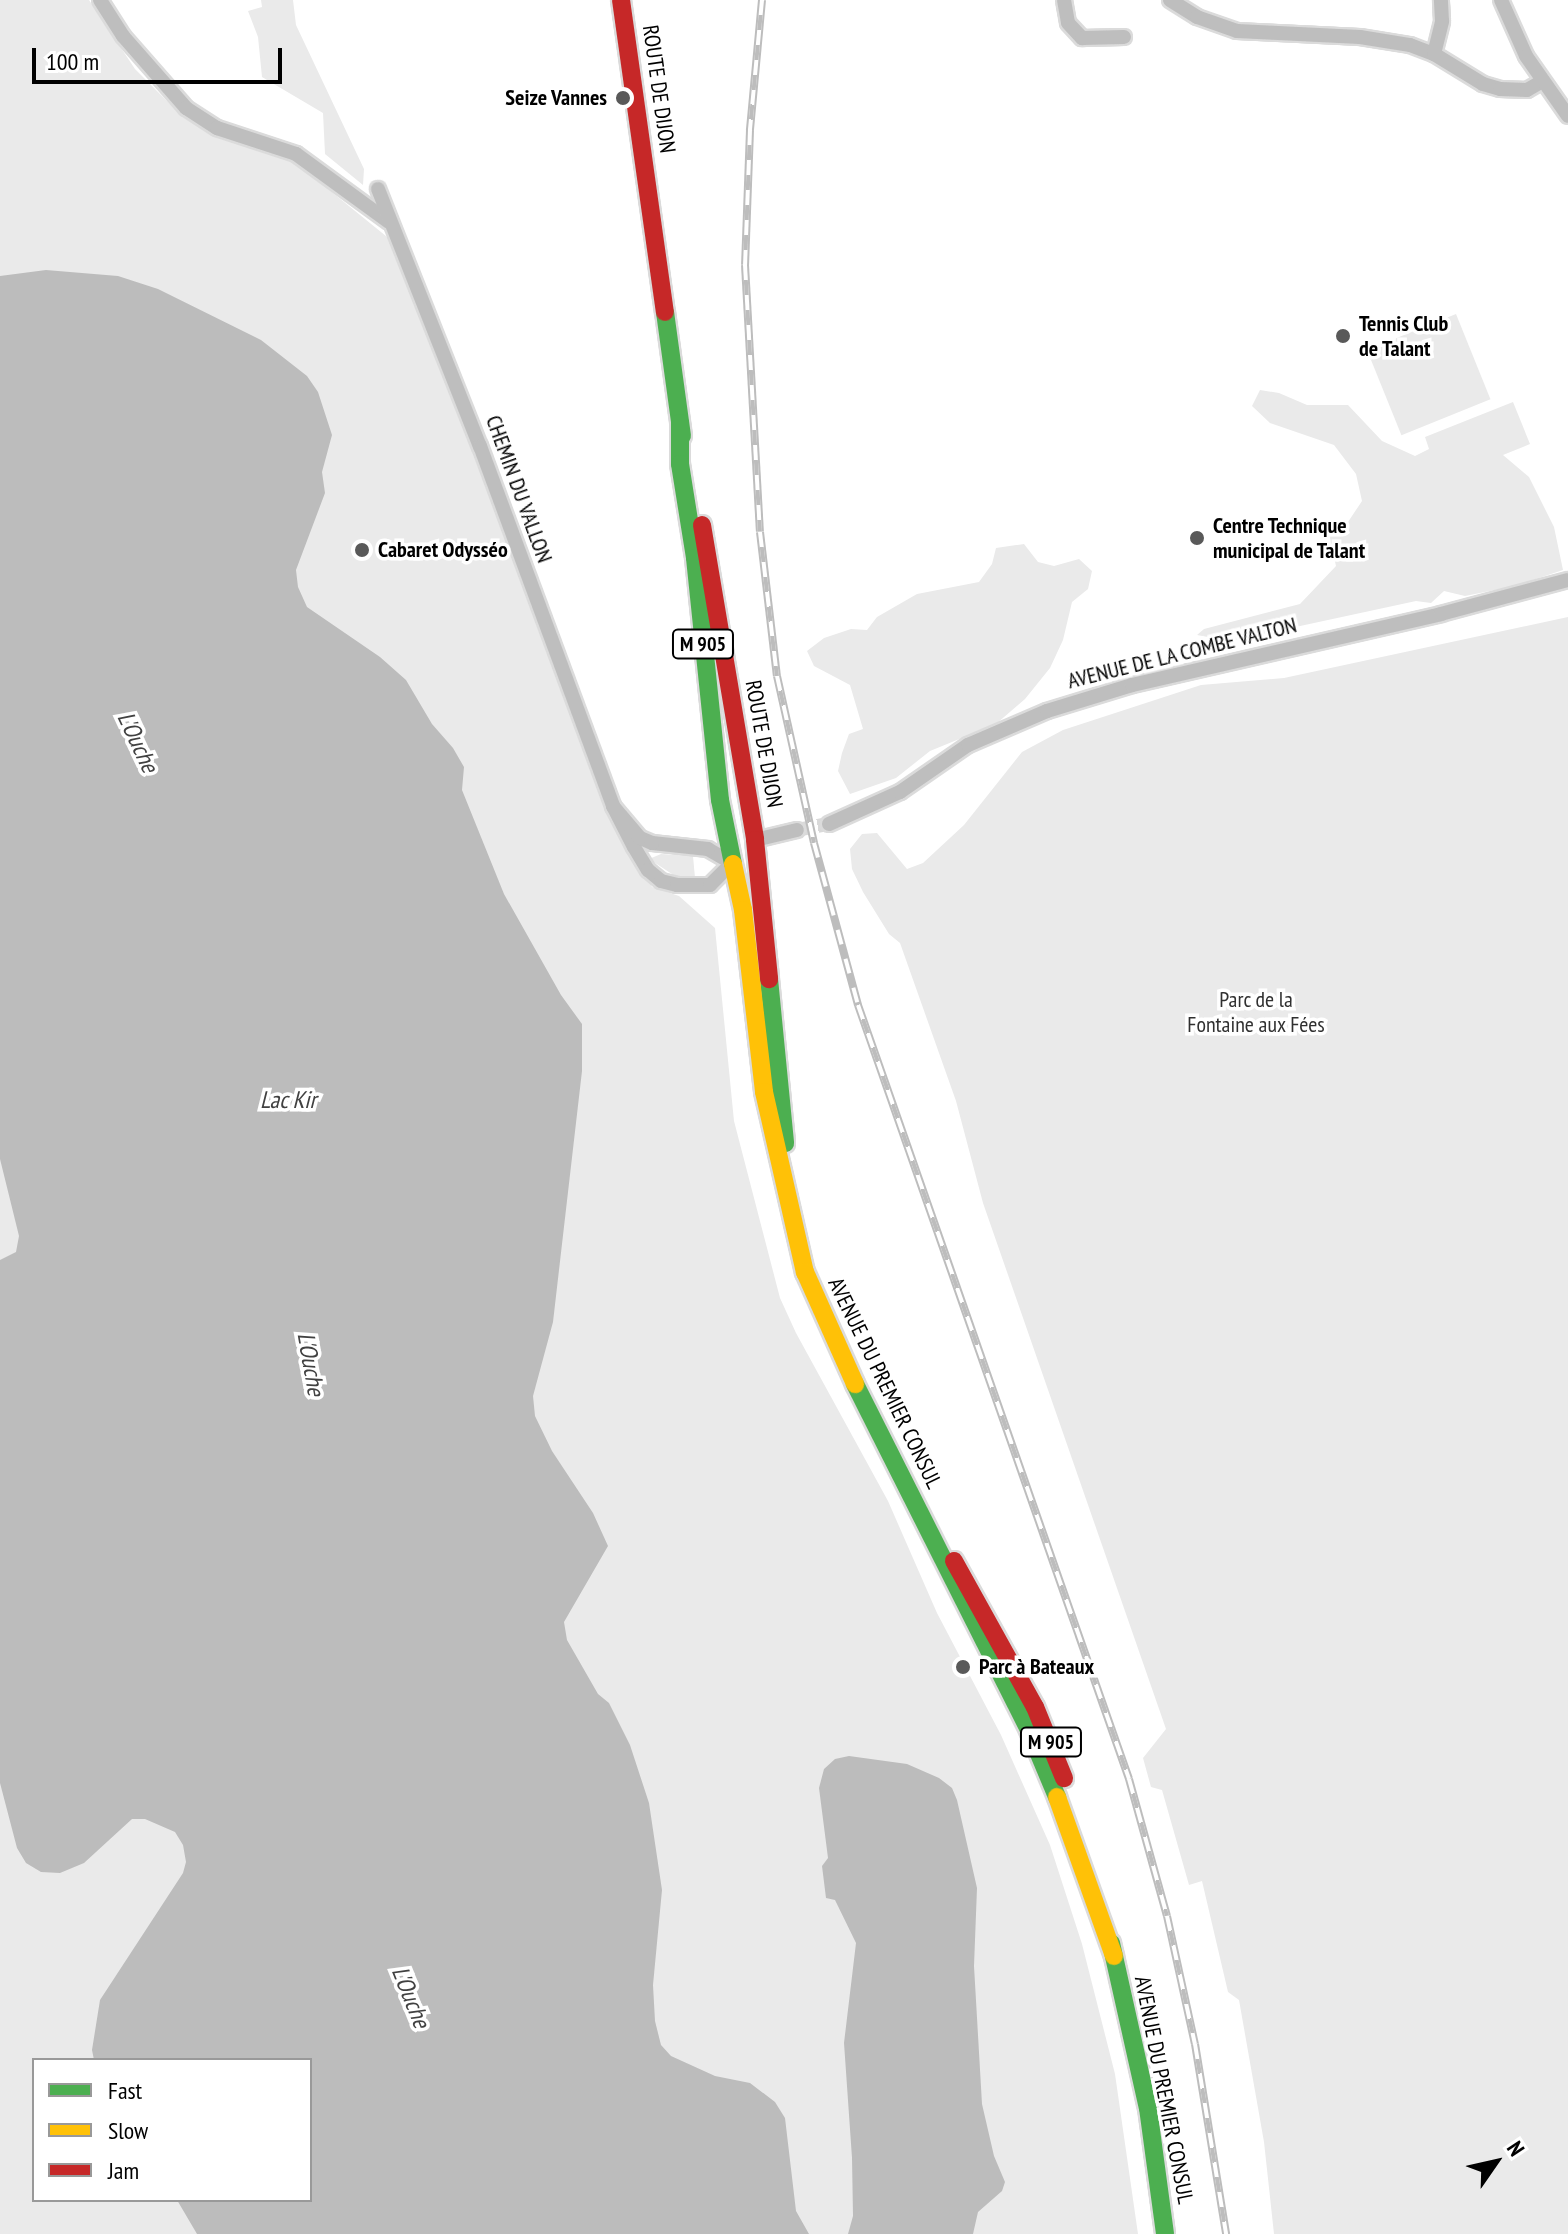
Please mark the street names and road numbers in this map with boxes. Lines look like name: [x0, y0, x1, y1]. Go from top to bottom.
street label: ROUTE DE DIJON: [637, 23, 681, 155]
street label: CHEMIN DU VALLON: [480, 412, 558, 566]
street label: AVENUE DE LA COMBE VALTON: [1064, 612, 1300, 694]
road number: M 905: [671, 628, 735, 660]
street label: ROUTE DE DIJON: [740, 678, 788, 810]
street label: AVENUE DU PREMIER CONSUL: [822, 1273, 948, 1493]
road number: M 905: [1019, 1726, 1083, 1758]
street label: AVENUE DU PREMIER CONSUL: [1129, 1974, 1199, 2206]

